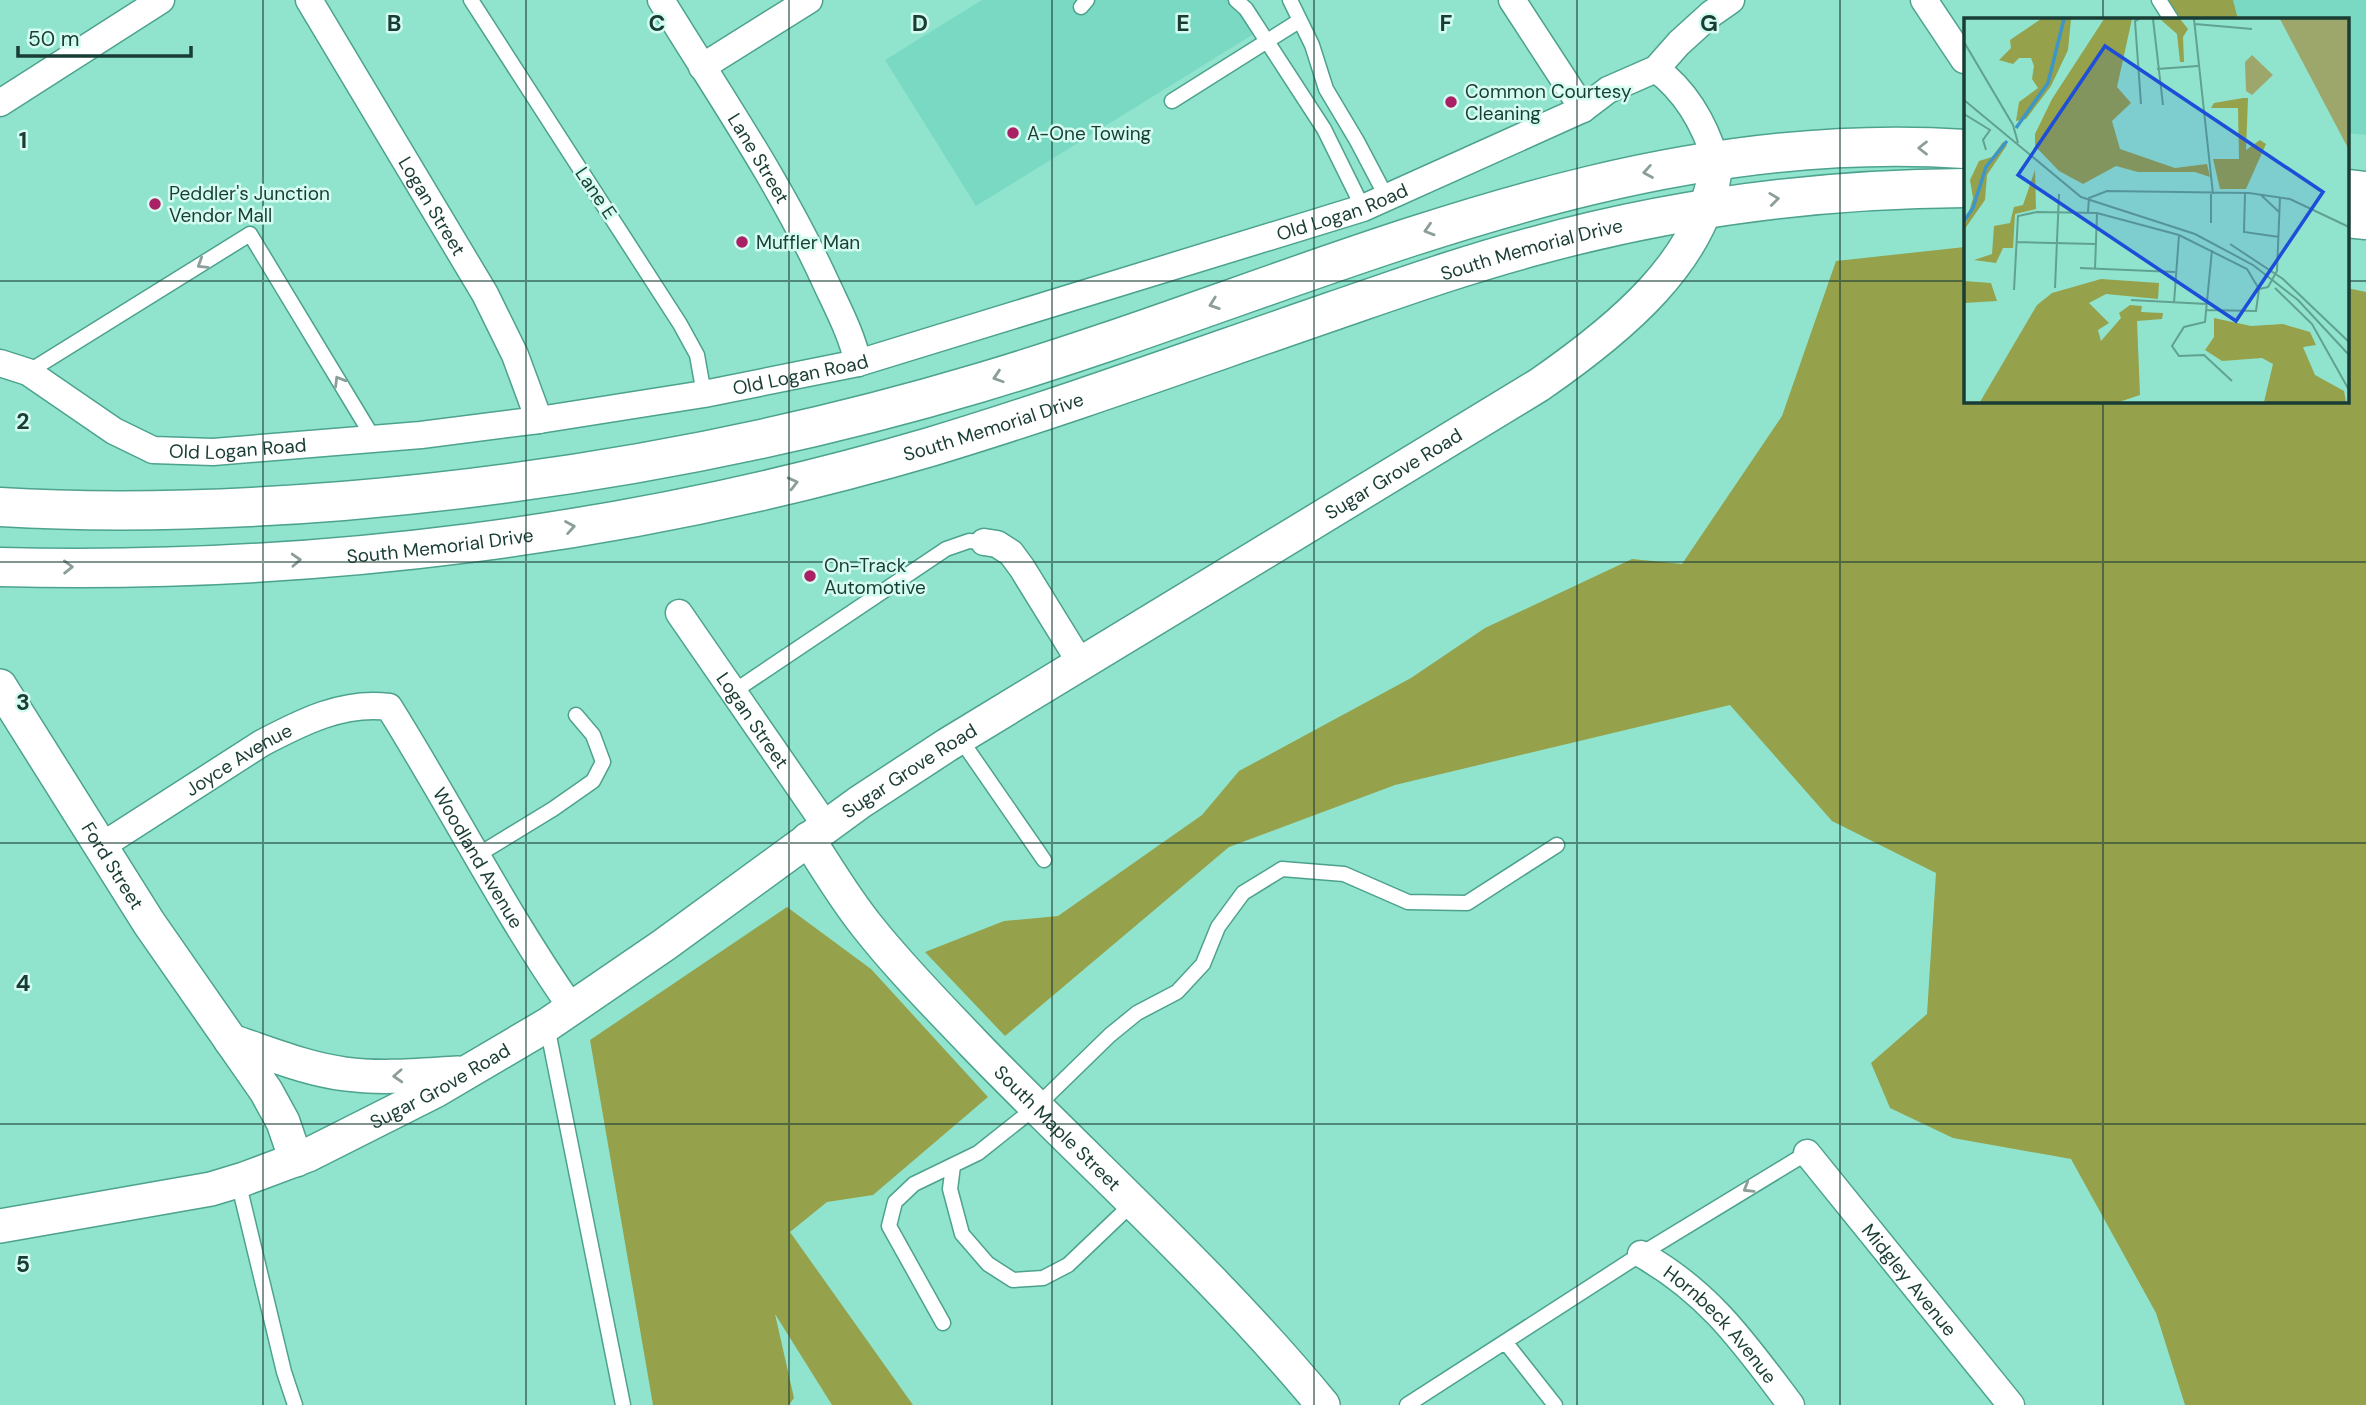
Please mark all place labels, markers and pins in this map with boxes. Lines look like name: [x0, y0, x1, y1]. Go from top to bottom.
place label: Common Courtesy Cleaning: [1465, 79, 1632, 126]
marker: Common Courtesy Cleaning: [1443, 94, 1459, 110]
place label: A-One Towing: [1027, 121, 1152, 146]
marker: A-One Towing: [1005, 125, 1021, 141]
place label: Peddler's Junction Vendor Mall: [169, 181, 330, 228]
marker: Peddler's Junction Vendor Mall: [147, 196, 163, 212]
place label: Muffler Man: [756, 230, 860, 255]
marker: Muffler Man: [734, 234, 750, 250]
place label: On-Track Automotive: [824, 553, 926, 600]
marker: On-Track Automotive: [802, 568, 818, 584]

